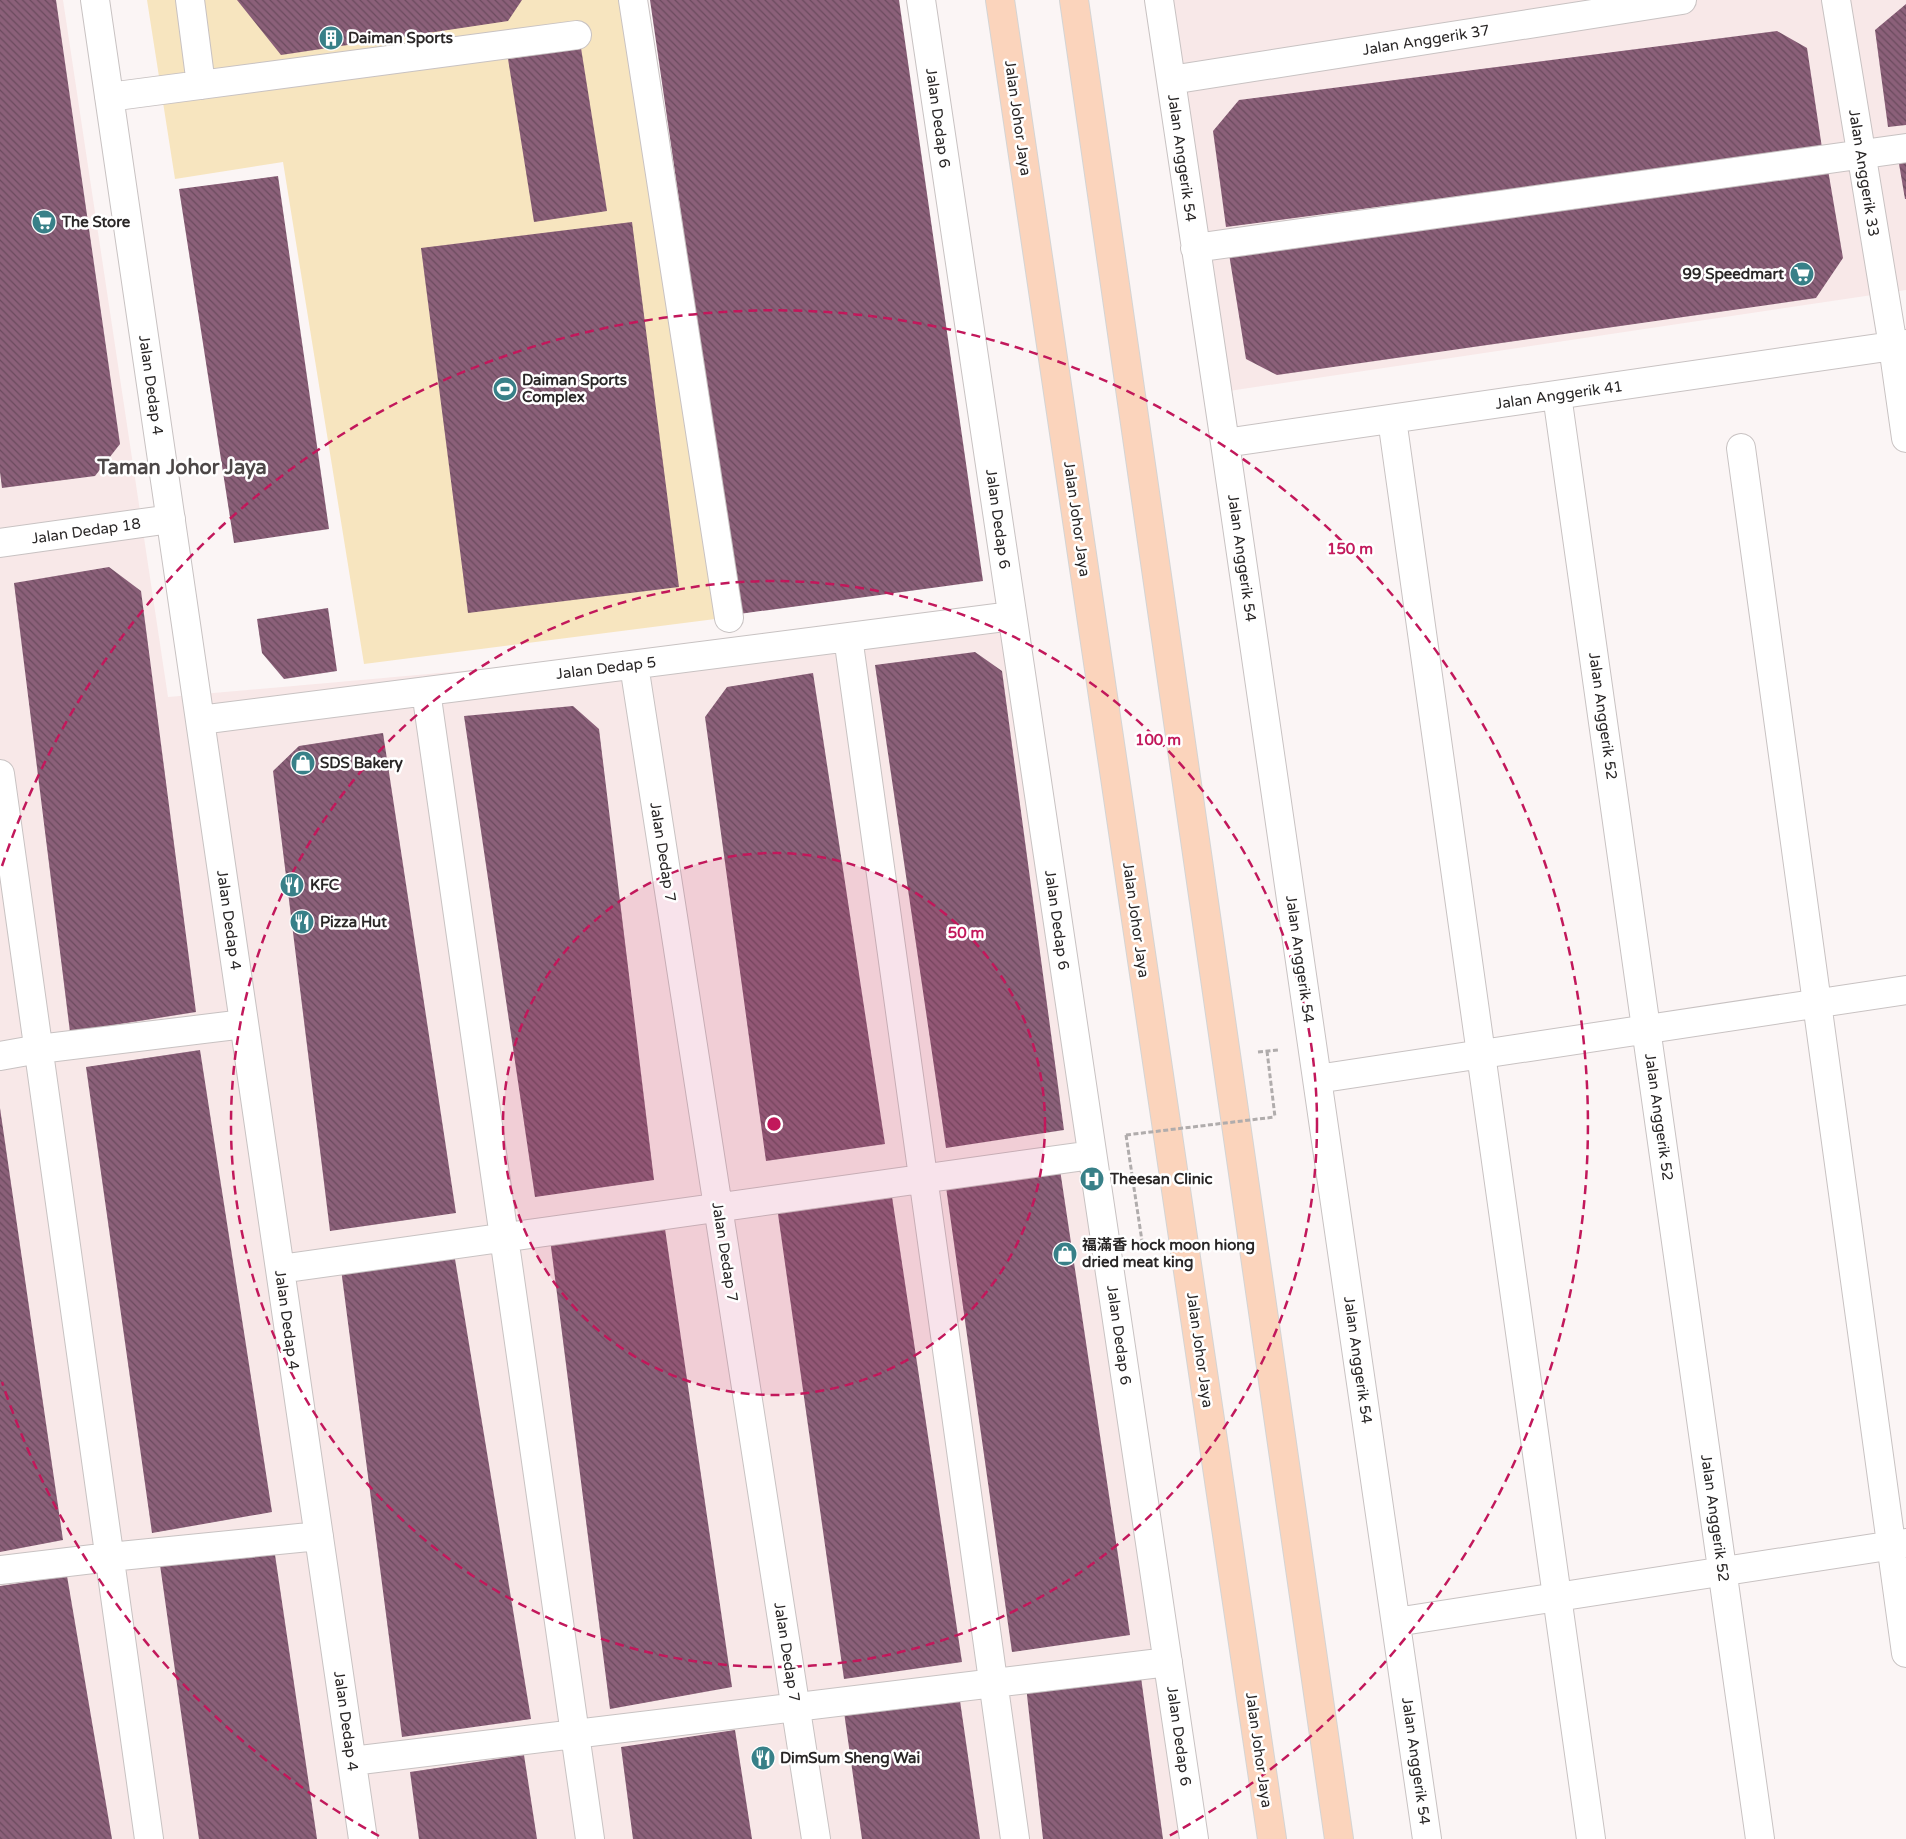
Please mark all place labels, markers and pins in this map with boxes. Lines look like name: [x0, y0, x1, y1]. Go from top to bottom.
building icon: Daiman Sports: [318, 25, 344, 51]
place label: Daiman Sports: [348, 29, 453, 48]
supermarket icon: The Store: [31, 209, 57, 235]
place label: The Store: [61, 213, 131, 231]
supermarket icon: 99 Speedmart: [1789, 261, 1815, 287]
place label: 99 Speedmart: [1683, 265, 1784, 284]
place label: Daiman Sports Complex: [522, 371, 627, 407]
sports icon: Daiman Sports Complex: [492, 376, 518, 402]
shop icon: SDS Bakery: [290, 750, 316, 776]
place label: SDS Bakery: [320, 754, 403, 773]
restaurant icon: KFC: [279, 872, 305, 898]
place label: KFC: [310, 876, 340, 894]
restaurant icon: Pizza Hut: [289, 909, 315, 935]
place label: Pizza Hut: [320, 913, 387, 931]
centre of rings: [765, 1115, 783, 1133]
hospital icon: Theesan Clinic: [1079, 1166, 1105, 1192]
place label: Theesan Clinic: [1109, 1170, 1213, 1188]
place label: 福滿香 hock moon hiong dried meat king: [1082, 1236, 1255, 1272]
shop icon: 福滿香 hock moon hiong dried meat king: [1052, 1241, 1078, 1267]
restaurant icon: DimSum Sheng Wai: [750, 1745, 776, 1771]
place label: DimSum Sheng Wai: [780, 1749, 920, 1768]

